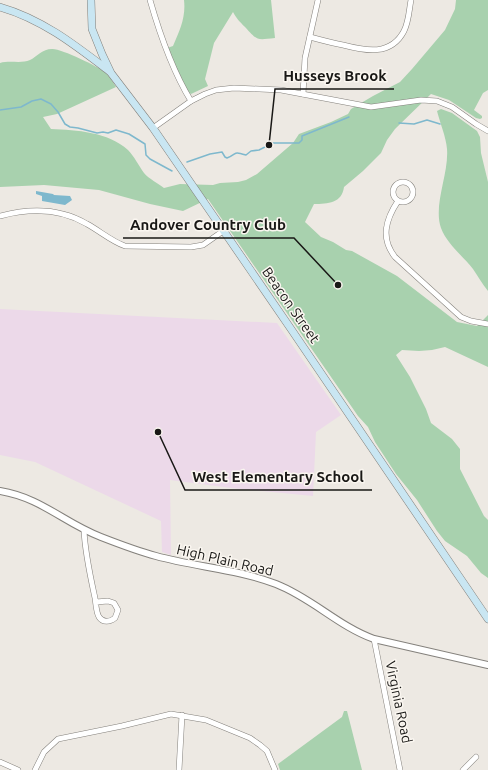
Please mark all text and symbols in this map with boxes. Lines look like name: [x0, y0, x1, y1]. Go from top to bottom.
callout: Husseys Brook: [275, 62, 394, 89]
text: Husseys Brook: [283, 67, 387, 84]
callout: Andover Country Club: [123, 211, 294, 238]
text: Andover Country Club: [130, 216, 286, 233]
street label: Beacon Street: [259, 264, 323, 346]
callout: West Elementary School: [185, 463, 372, 490]
text: West Elementary School: [192, 468, 364, 485]
street label: High Plain Road: [175, 541, 275, 579]
street label: Virginia Road: [382, 659, 416, 745]

